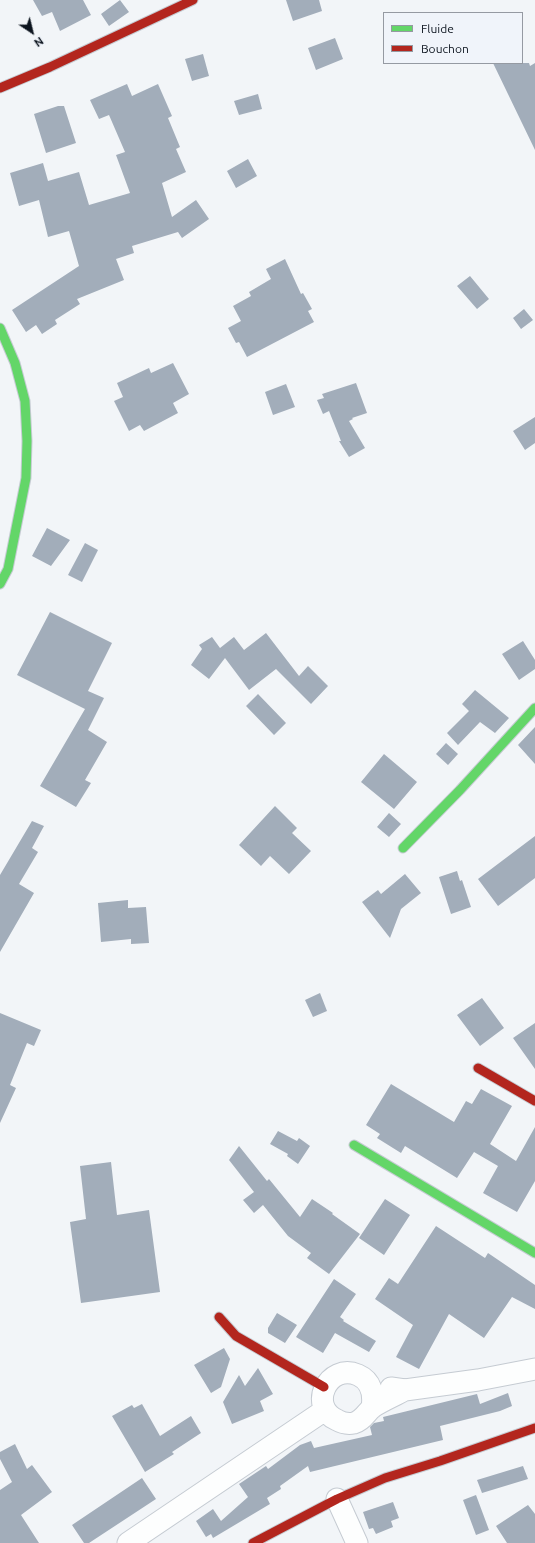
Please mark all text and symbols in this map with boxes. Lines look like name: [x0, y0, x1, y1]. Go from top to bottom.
north arrow: [12, 12, 52, 52]
legend: [383, 12, 523, 64]
text: Fluide: [421, 22, 454, 35]
text: N: [32, 35, 46, 49]
text: Bouchon: [421, 42, 469, 55]

